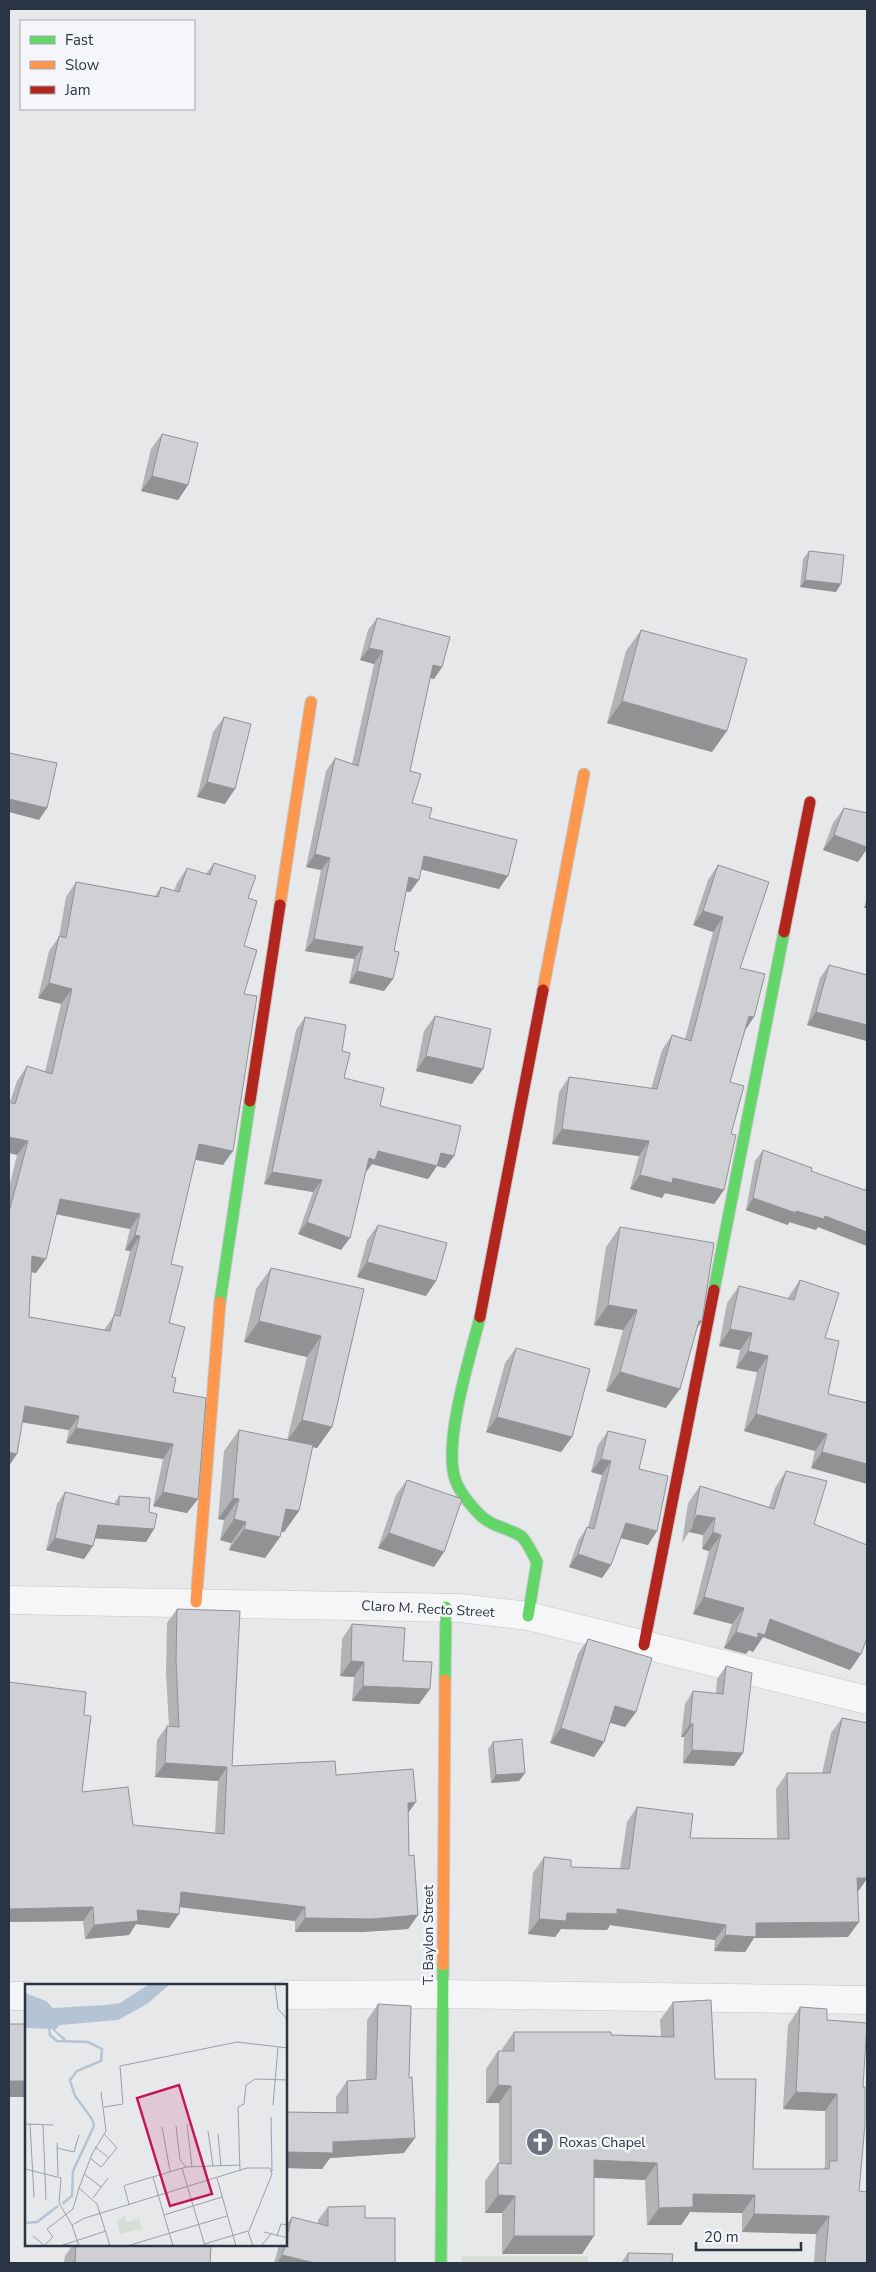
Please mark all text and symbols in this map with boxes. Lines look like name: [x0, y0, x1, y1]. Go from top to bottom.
legend: [20, 20, 195, 110]
text: Fast: [65, 30, 94, 50]
text: Slow: [65, 55, 100, 75]
text: Jam: [64, 80, 91, 100]
street label: Claro M. Recto Street: [361, 1596, 495, 1622]
street label: T. Baylon Street: [419, 1885, 438, 1985]
inset map: [25, 1984, 288, 2247]
church icon: Roxas Chapel: [525, 2127, 555, 2157]
place label: Roxas Chapel: [559, 2133, 646, 2152]
scale bar: [696, 2220, 801, 2252]
text: 20 m: [704, 2227, 739, 2247]

